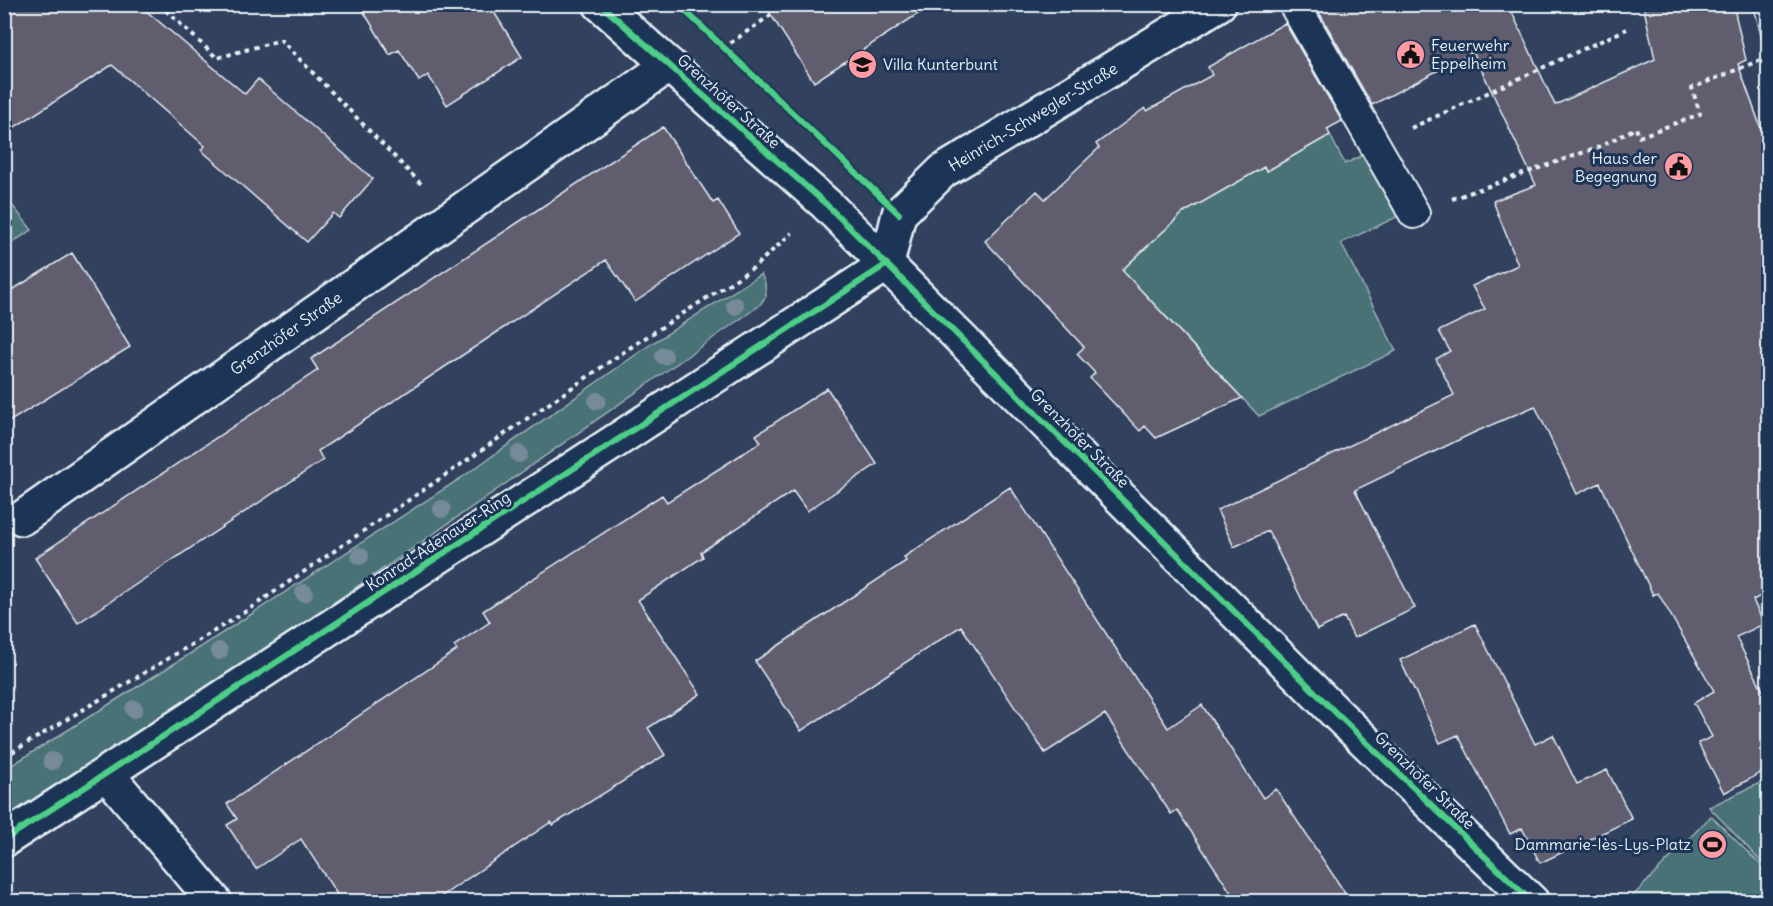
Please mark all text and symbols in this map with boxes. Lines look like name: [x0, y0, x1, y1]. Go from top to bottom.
place label: Feuerwehr Eppelheim: [1431, 35, 1510, 73]
public building icon: Feuerwehr Eppelheim: [1394, 38, 1426, 70]
school or university icon: Villa Kunterbunt: [846, 48, 878, 80]
street label: Grenzhöfer Straße: [673, 49, 785, 153]
place label: Villa Kunterbunt: [883, 54, 999, 74]
street label: Heinrich-Schwegler-Straße: [944, 58, 1121, 176]
place label: Haus der Begegnung: [1575, 148, 1657, 186]
public building icon: Haus der Begegnung: [1662, 151, 1694, 183]
street label: Grenzhöfer Straße: [226, 287, 346, 379]
street label: Grenzhöfer Straße: [1026, 384, 1134, 492]
street label: Konrad-Adenauer-Ring: [362, 487, 514, 595]
street label: Grenzhöfer Straße: [1371, 727, 1479, 833]
sports icon: Dammarie-lès-Lys-Platz: [1696, 828, 1728, 860]
place label: Dammarie-lès-Lys-Platz: [1515, 834, 1691, 854]

